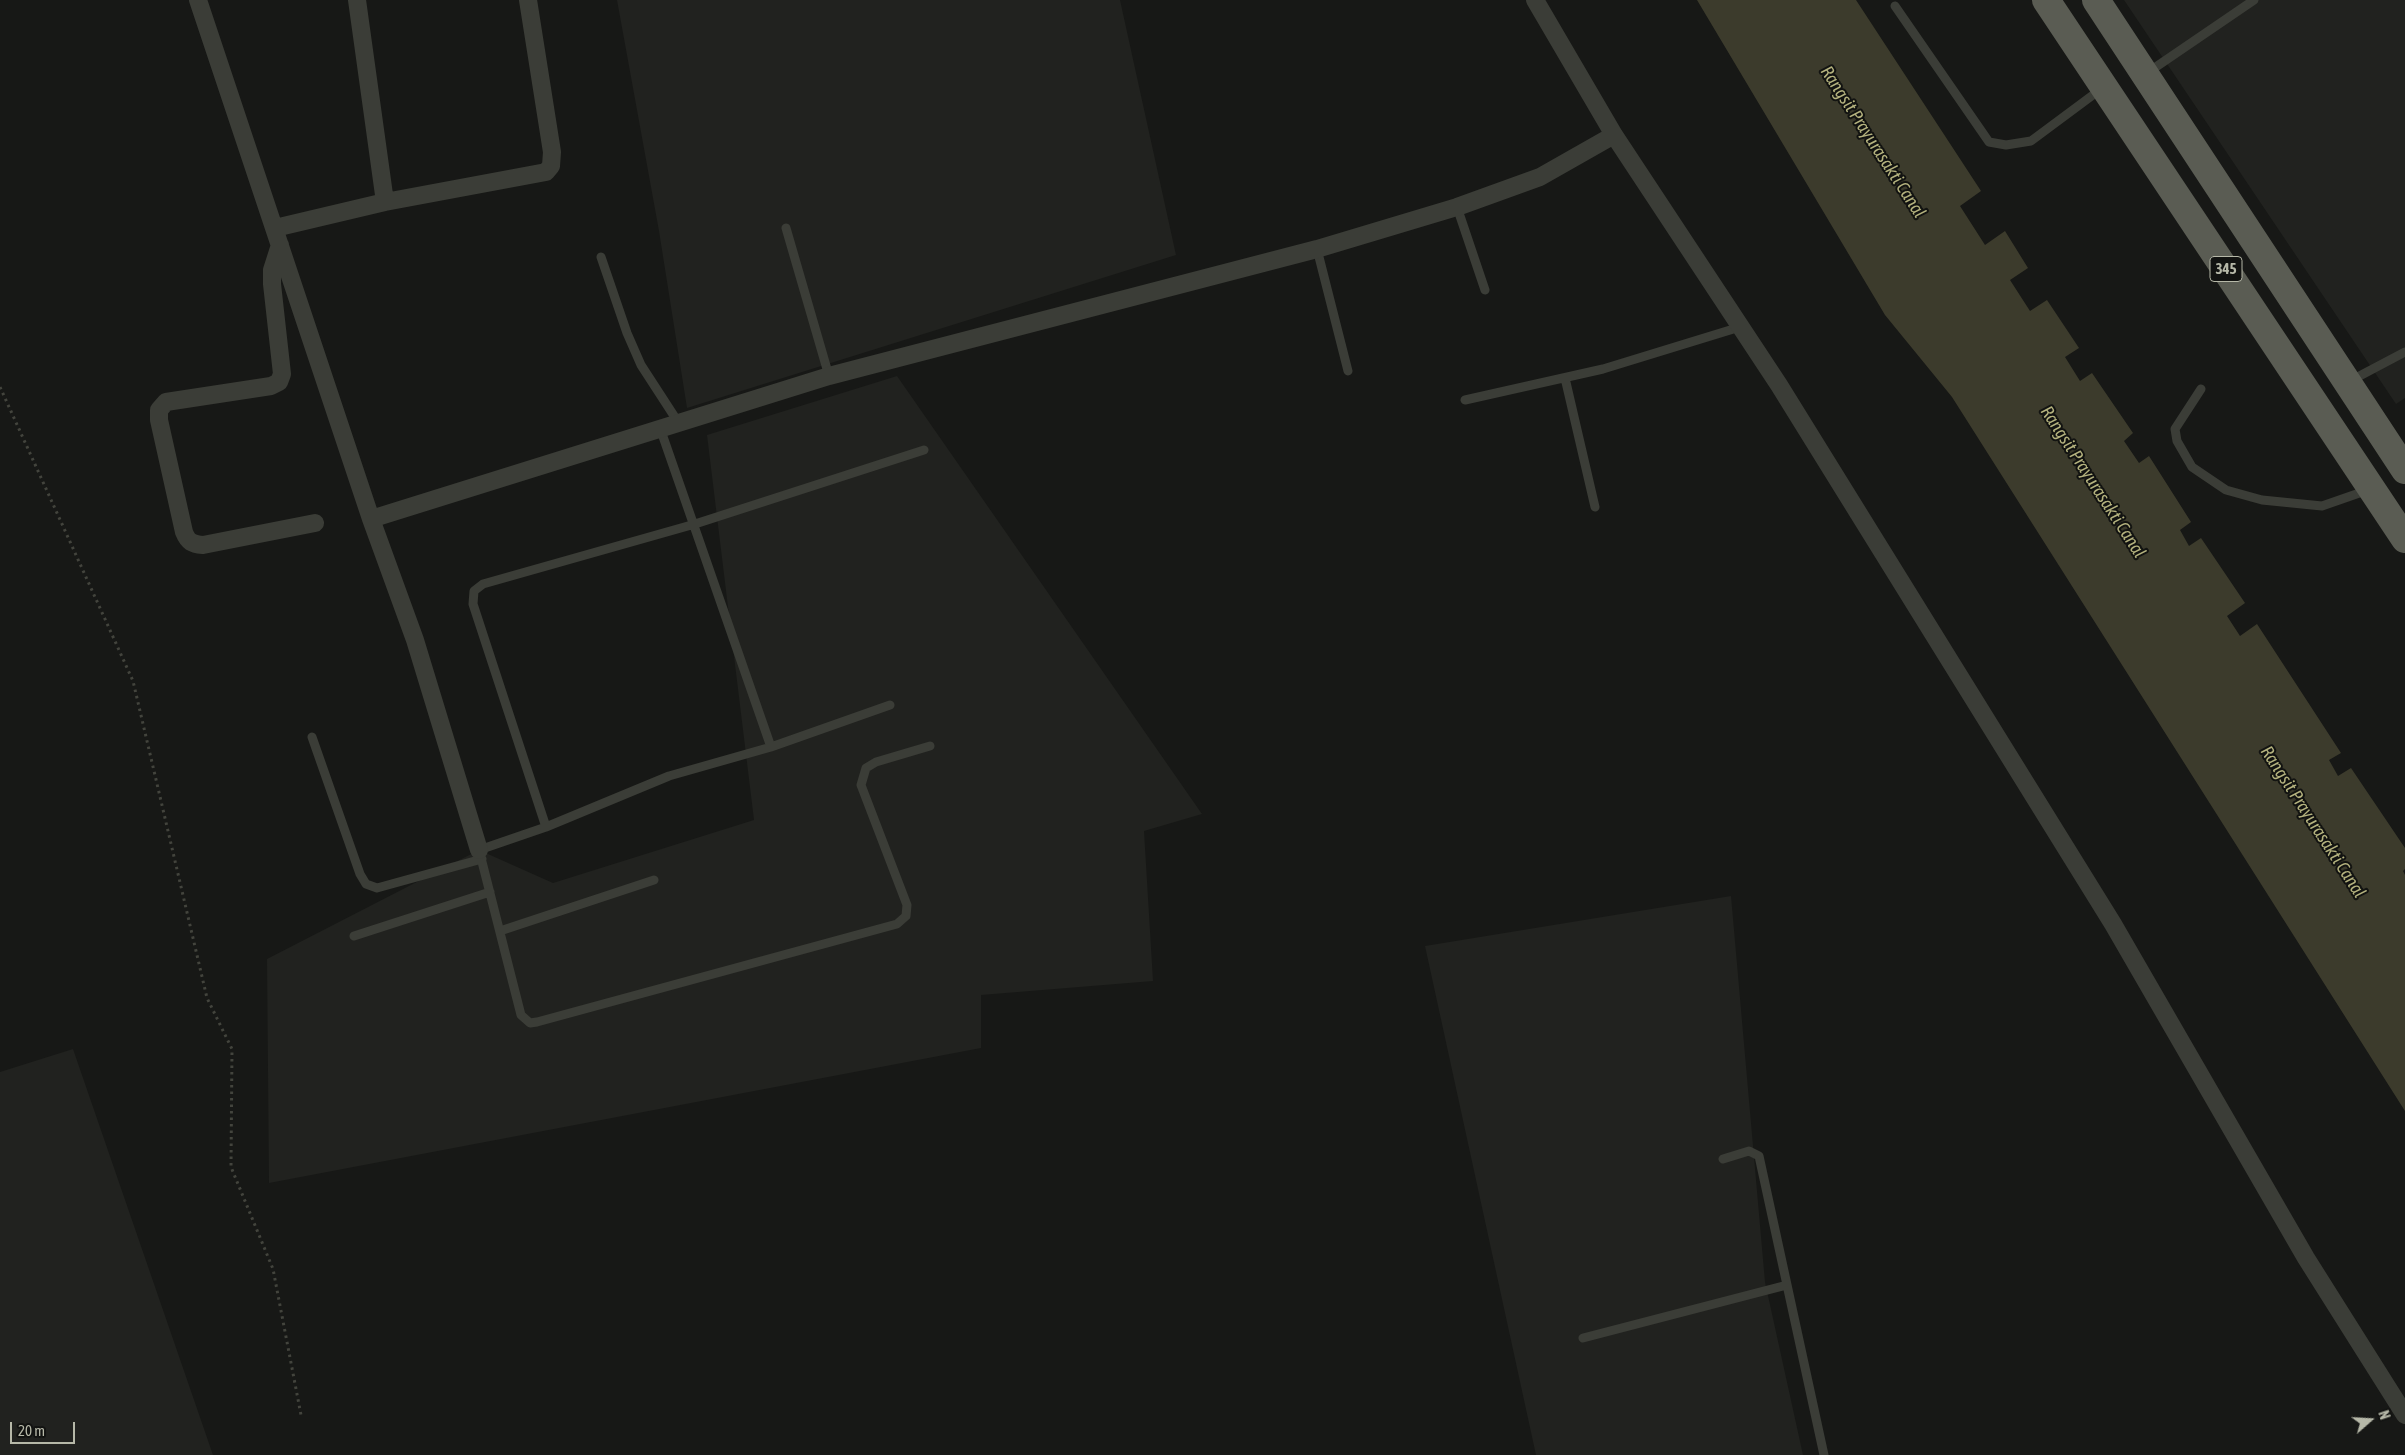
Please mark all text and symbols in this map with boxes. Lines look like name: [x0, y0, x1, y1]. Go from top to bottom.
water label: Rangsit Prayurasakti Canal: [1816, 62, 1930, 222]
road number: 345: [2210, 256, 2242, 282]
water label: Rangsit Prayurasakti Canal: [2036, 402, 2150, 562]
water label: Rangsit Prayurasakti Canal: [2256, 742, 2370, 902]
north arrow: [2345, 1395, 2395, 1445]
text: N: [2375, 1409, 2393, 1422]
scale bar: [12, 1412, 78, 1444]
text: 20 m: [18, 1422, 45, 1439]

